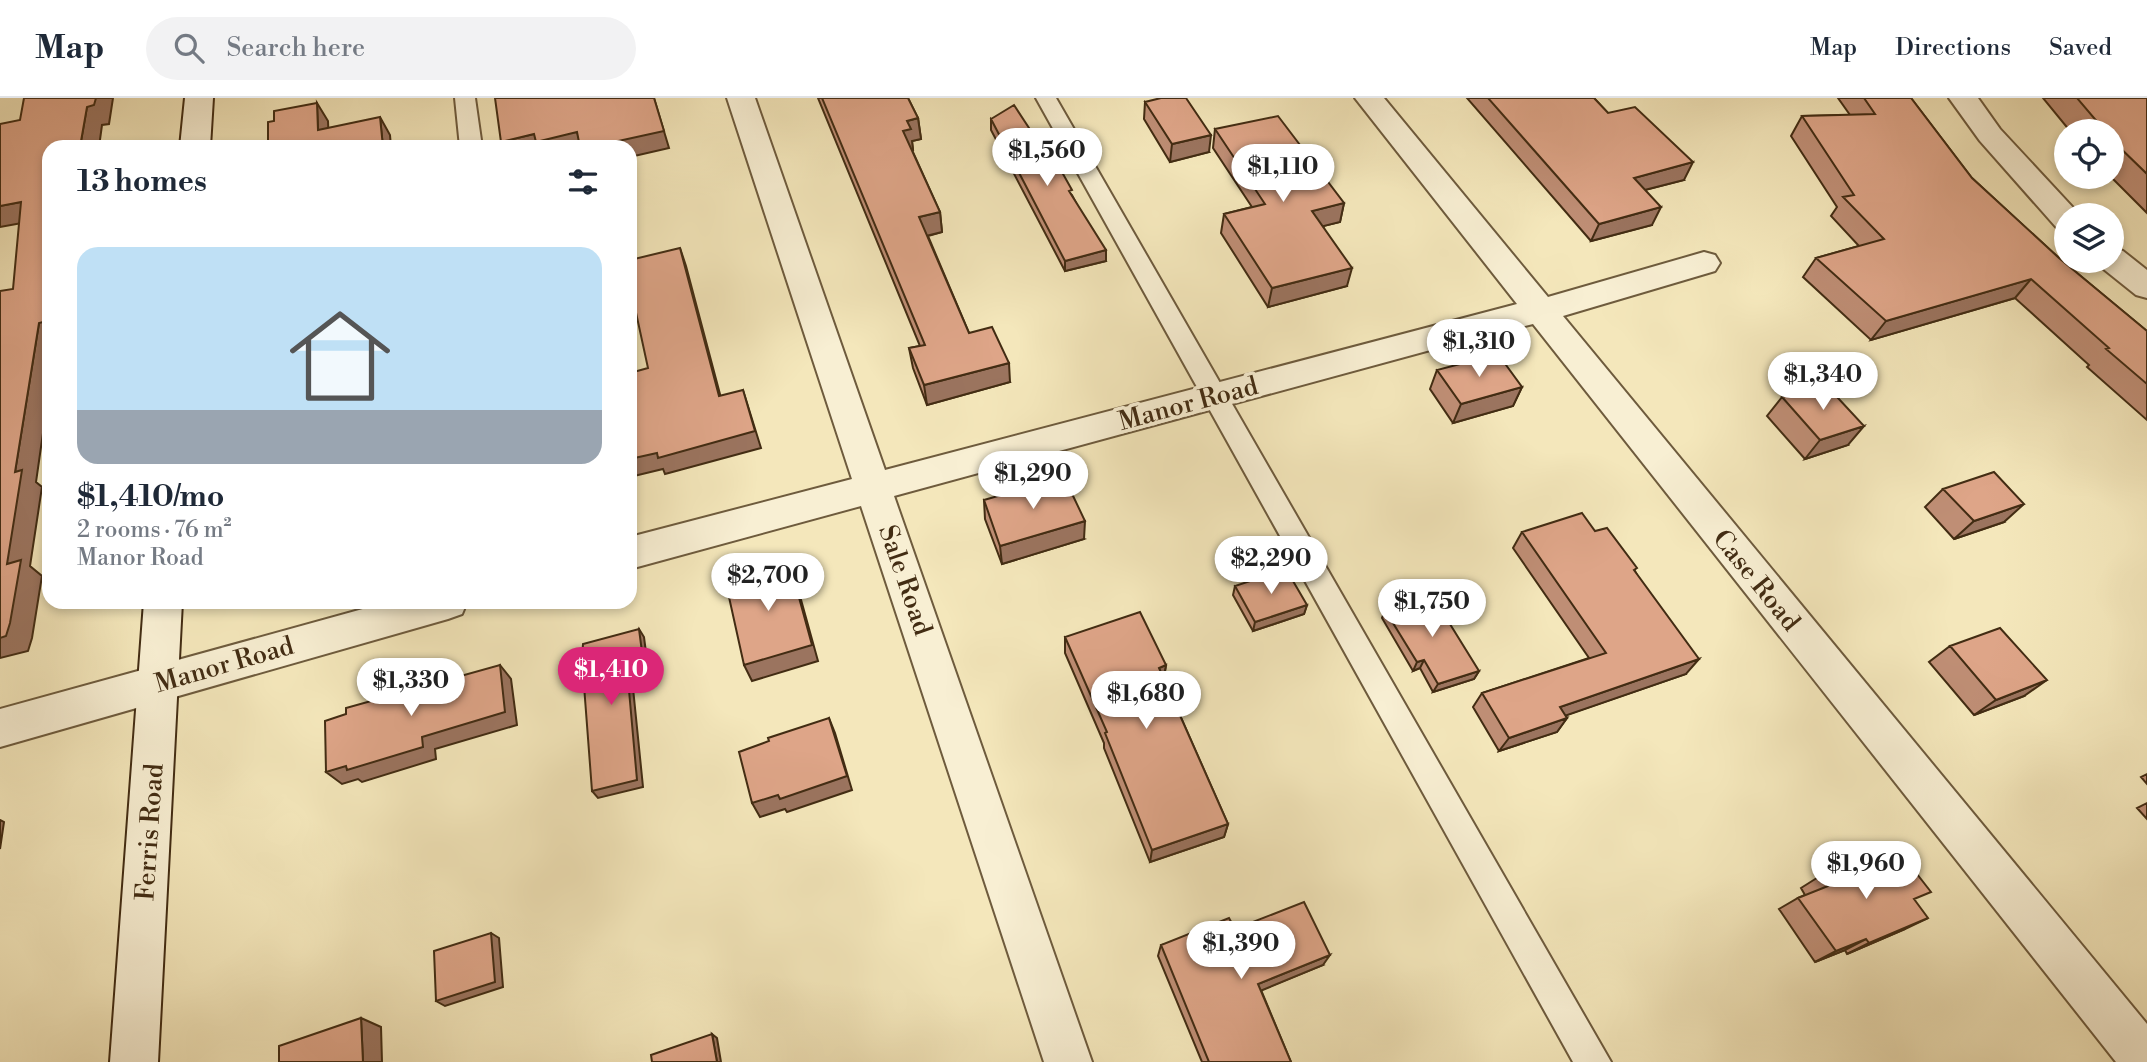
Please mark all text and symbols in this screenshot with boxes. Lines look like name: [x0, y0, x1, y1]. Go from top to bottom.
search box: [146, 17, 636, 80]
text: Map: [35, 28, 104, 69]
icon: search: [170, 29, 208, 67]
text: Search here: [226, 32, 365, 64]
text: Map: [1810, 33, 1857, 63]
text: Directions: [1895, 33, 2011, 63]
text: Saved: [2049, 33, 2112, 63]
map controls: [2054, 119, 2124, 273]
button: locate: [2054, 119, 2124, 189]
pin: $1,560: [990, 129, 1104, 188]
text: $1,560: [1008, 137, 1086, 165]
pin: $1,110: [1226, 144, 1340, 204]
text: $1,110: [1247, 153, 1319, 181]
text: 13 homes: [77, 163, 207, 201]
icon: filters: [564, 163, 602, 201]
button: layers: [2054, 203, 2124, 273]
icon: home: [277, 293, 403, 419]
pin: $1,310: [1422, 320, 1536, 379]
text: $1,310: [1443, 328, 1515, 356]
pin: $1,340: [1766, 352, 1880, 412]
text: $1,340: [1784, 361, 1862, 389]
street label: Manor Road: [1115, 370, 1262, 438]
pin: $1,290: [976, 452, 1090, 511]
text: $1,290: [994, 460, 1072, 488]
text: $1,410/mo: [77, 478, 224, 516]
text: 2 rooms · 76 m²: [77, 516, 232, 544]
street label: Sale Road: [871, 521, 939, 640]
street label: Case Road: [1706, 523, 1807, 638]
pin: $2,290: [1214, 536, 1328, 596]
text: Manor Road: [77, 544, 204, 572]
text: $2,290: [1231, 545, 1311, 573]
pin: $2,700: [711, 554, 825, 613]
text: $2,700: [727, 562, 809, 590]
pin: $1,750: [1375, 580, 1489, 639]
text: $1,750: [1394, 588, 1470, 616]
street label: Manor Road: [151, 630, 298, 700]
pin: $1,410: [554, 648, 668, 707]
text: $1,410: [574, 656, 648, 684]
pin: $1,330: [354, 658, 468, 718]
text: $1,330: [373, 667, 449, 695]
pin: $1,680: [1089, 672, 1203, 731]
text: $1,680: [1107, 680, 1185, 708]
street label: Ferris Road: [129, 762, 171, 902]
pin: $1,960: [1809, 842, 1923, 901]
text: $1,960: [1827, 850, 1905, 878]
pin: $1,390: [1184, 922, 1298, 981]
text: $1,390: [1202, 930, 1280, 958]

